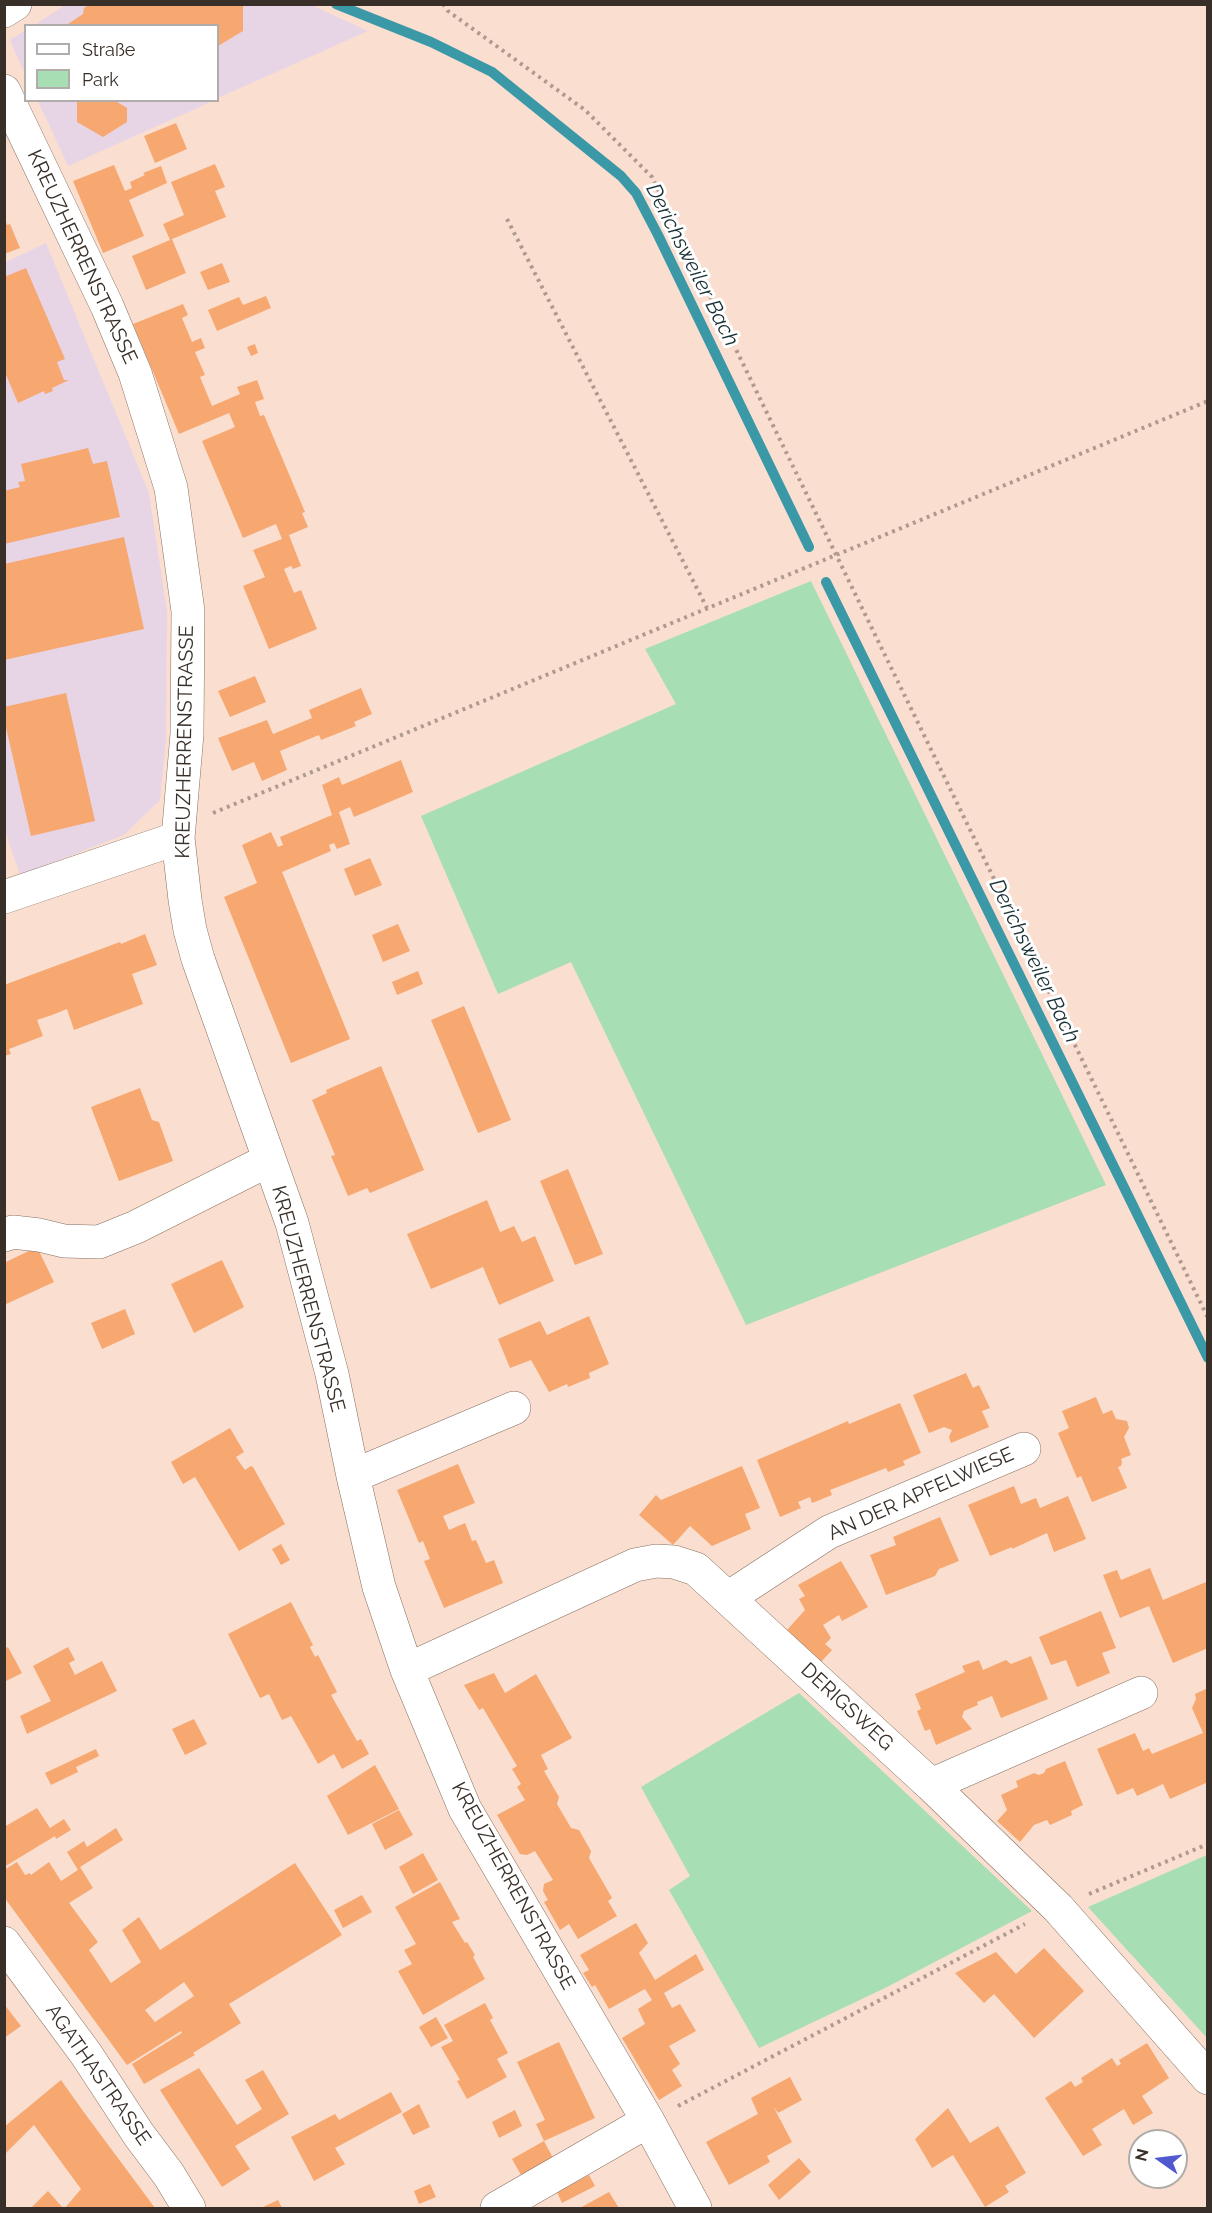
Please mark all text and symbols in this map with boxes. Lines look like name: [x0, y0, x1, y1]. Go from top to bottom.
legend: [24, 24, 219, 102]
text: Straße: [82, 39, 135, 60]
text: Park: [82, 69, 119, 90]
street label: KREUZHERRENSTRASSE: [22, 146, 142, 368]
water label: Derichsweiler Bach: [640, 179, 744, 351]
street label: KREUZHERRENSTRASSE: [171, 625, 199, 859]
water label: Derichsweiler Bach: [983, 875, 1085, 1047]
street label: KREUZHERRENSTRASSE: [266, 1183, 350, 1415]
street label: AN DER APFELWIESE: [825, 1442, 1017, 1546]
street label: DERIGSWEG: [796, 1658, 898, 1756]
street label: KREUZHERRENSTRASSE: [446, 1778, 580, 1994]
street label: AGATHASTRASSE: [40, 2000, 156, 2150]
north arrow: [1128, 2129, 1188, 2189]
text: N: [1131, 2147, 1153, 2163]

